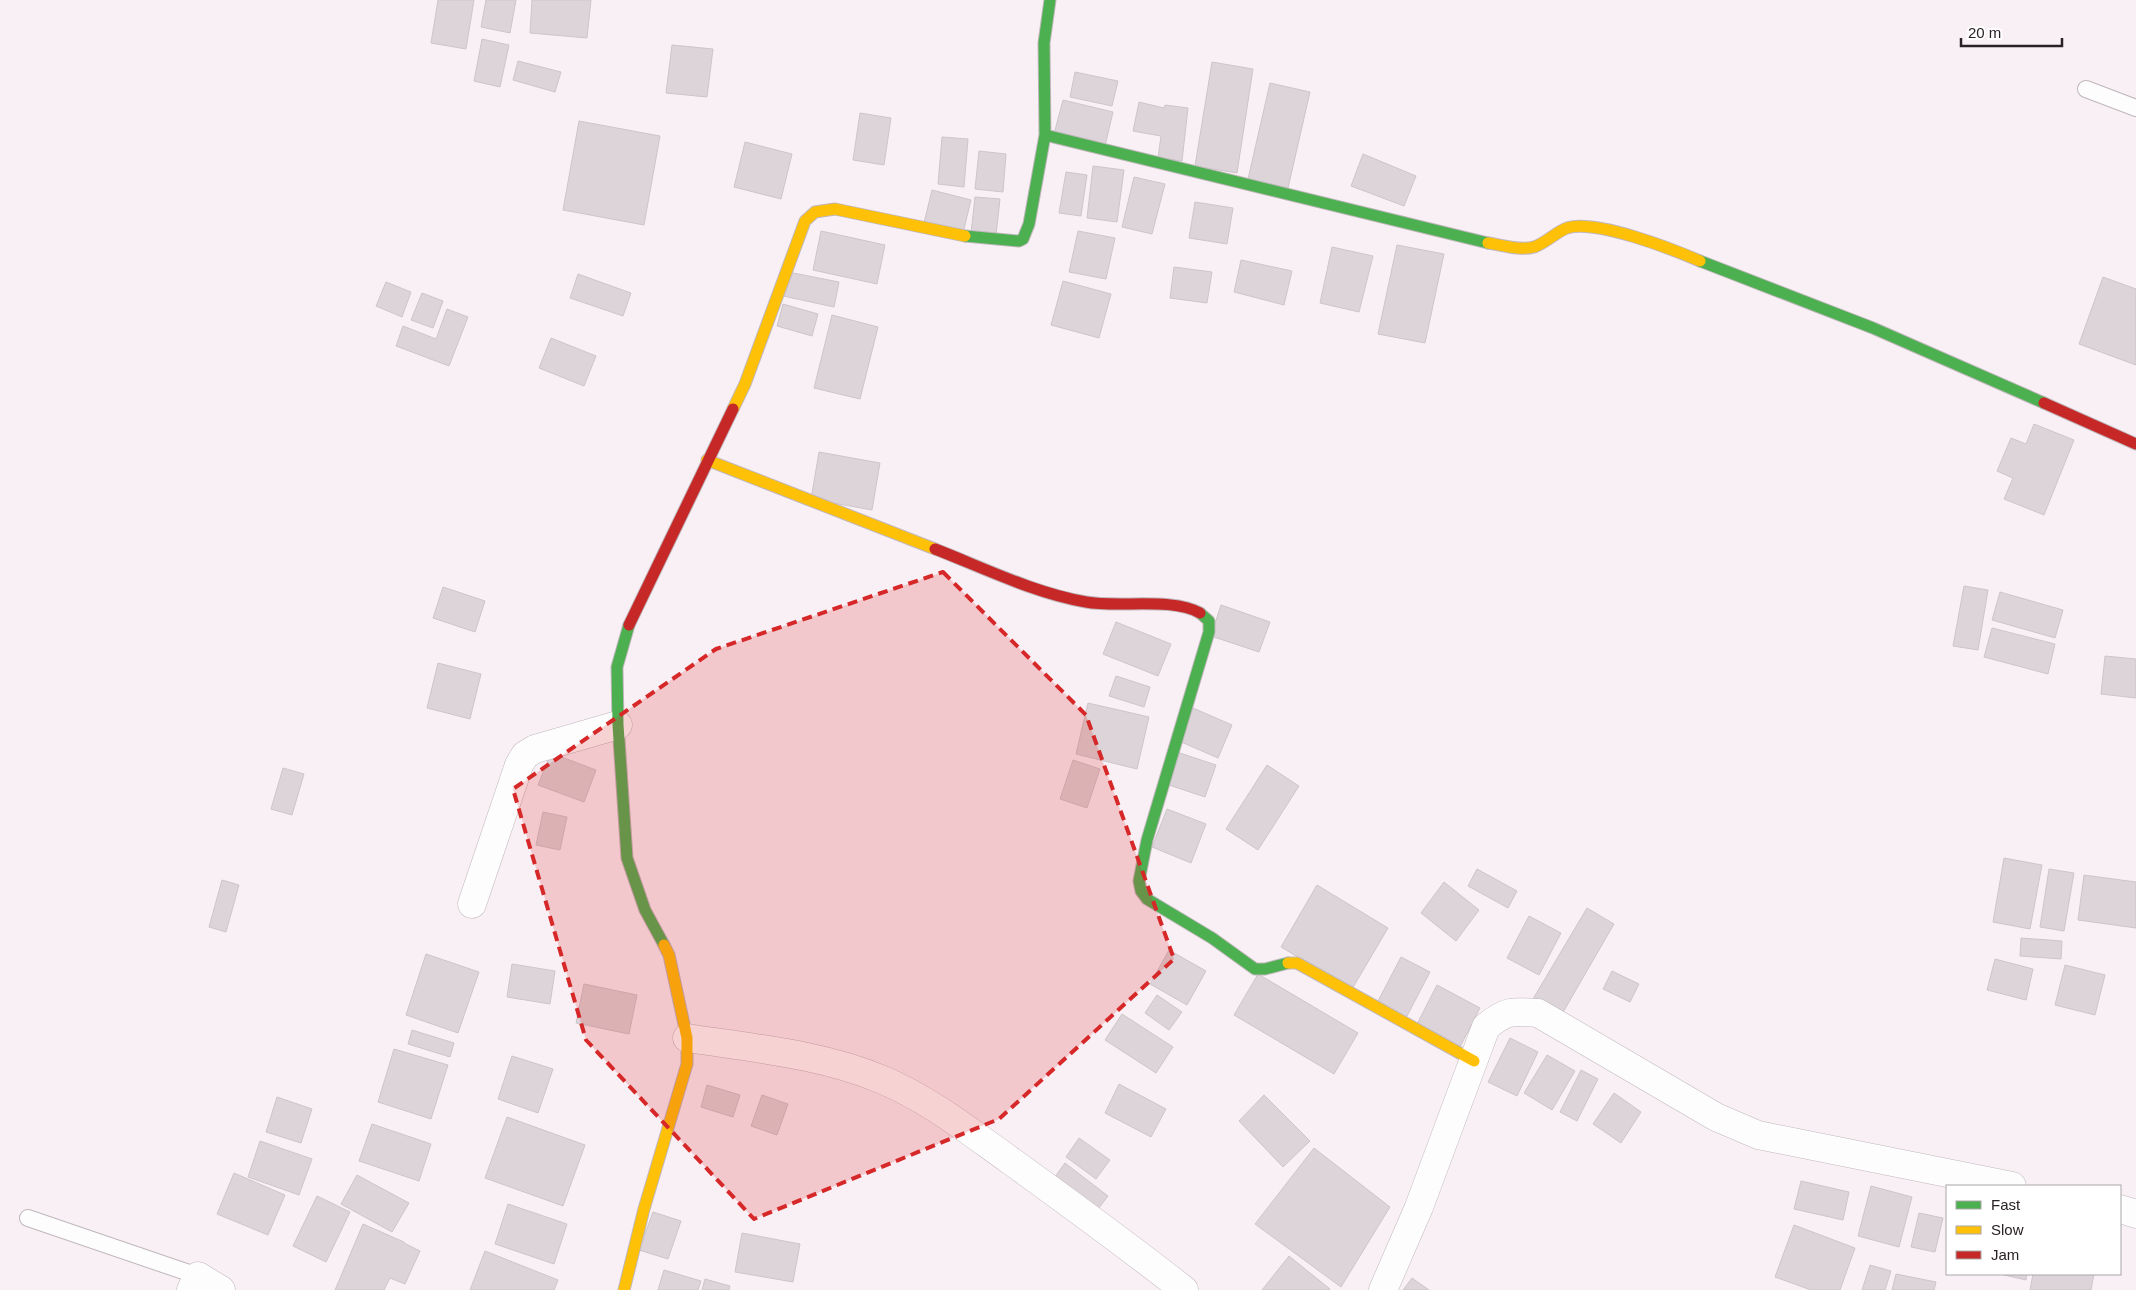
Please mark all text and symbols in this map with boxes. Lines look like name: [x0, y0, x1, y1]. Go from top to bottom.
scale bar: [1961, 15, 2062, 47]
text: 20 m: [1968, 24, 2001, 41]
legend: [1946, 1185, 2121, 1275]
text: Fast: [1991, 1196, 2021, 1213]
text: Slow: [1991, 1221, 2024, 1238]
text: Jam: [1991, 1246, 2019, 1263]

